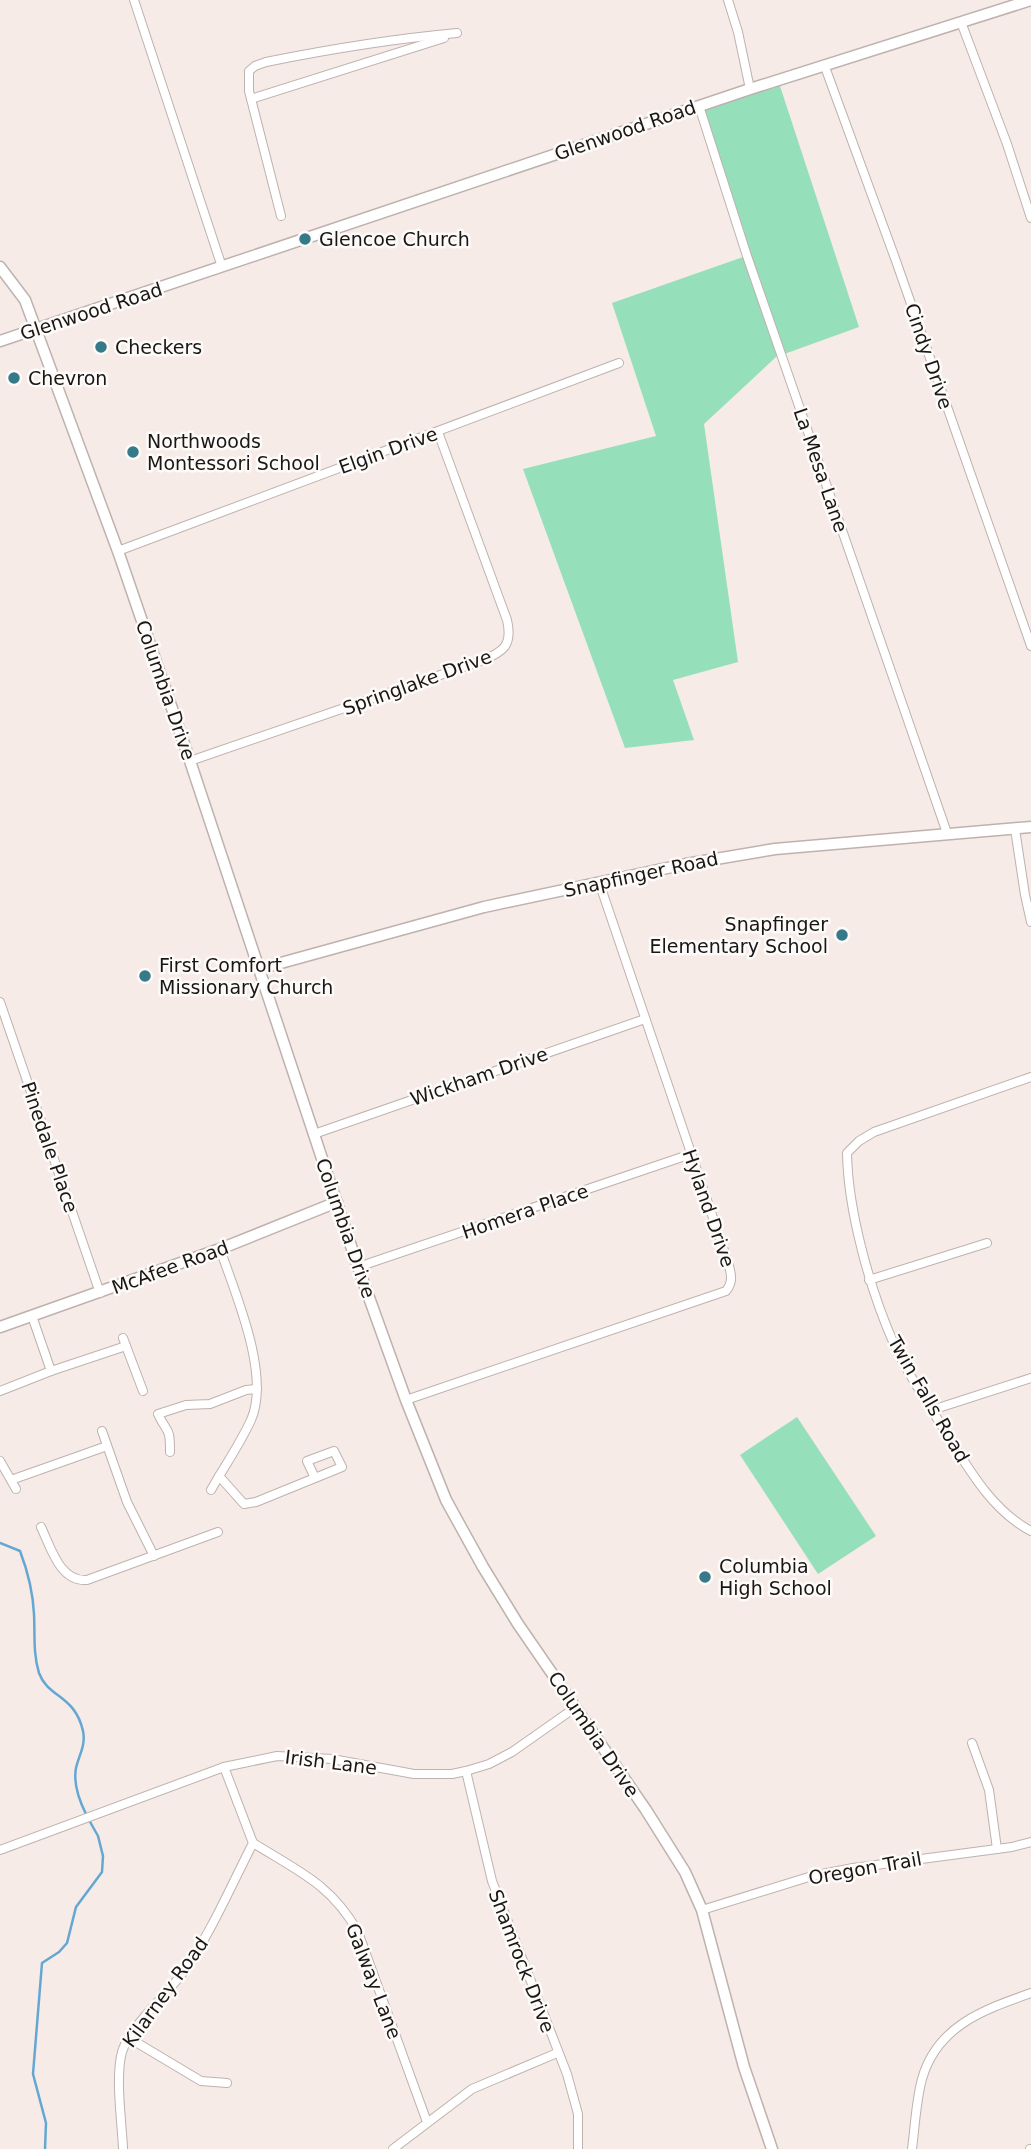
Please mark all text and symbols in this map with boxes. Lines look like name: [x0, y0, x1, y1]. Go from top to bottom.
street label: Glenwood Road: [551, 95, 699, 165]
place label: Glencoe Church: [319, 228, 470, 250]
marker: Glencoe Church: [297, 231, 313, 247]
street label: Glenwood Road: [17, 278, 165, 344]
street label: Cindy Drive: [901, 300, 957, 412]
place label: Checkers: [115, 336, 202, 358]
marker: Checkers: [93, 339, 109, 355]
place label: Chevron: [28, 367, 107, 389]
marker: Chevron: [6, 370, 22, 386]
street label: La Mesa Lane: [789, 405, 853, 535]
street label: Elgin Drive: [336, 422, 440, 478]
place label: Northwoods Montessori School: [147, 430, 320, 474]
marker: Northwoods Montessori School: [125, 444, 141, 460]
street label: Columbia Drive: [132, 617, 200, 763]
street label: Springlake Drive: [339, 645, 495, 719]
street label: Snapfinger Road: [562, 847, 720, 901]
place label: Snapfinger Elementary School: [650, 913, 828, 957]
marker: Snapfinger Elementary School: [834, 927, 850, 943]
place label: First Comfort Missionary Church: [159, 954, 333, 998]
marker: First Comfort Missionary Church: [137, 968, 153, 984]
street label: Wickham Drive: [407, 1042, 551, 1110]
street label: Pinedale Place: [17, 1079, 83, 1215]
street label: Hyland Drive: [679, 1146, 739, 1270]
street label: Columbia Drive: [312, 1155, 380, 1301]
street label: Homera Place: [459, 1179, 591, 1243]
street label: McAfee Road: [108, 1236, 232, 1298]
street label: Twin Falls Road: [883, 1331, 974, 1466]
place label: Columbia High School: [719, 1555, 832, 1599]
marker: Columbia High School: [697, 1569, 713, 1585]
street label: Columbia Drive: [544, 1667, 644, 1801]
street label: Irish Lane: [284, 1745, 378, 1779]
street label: Oregon Trail: [807, 1847, 923, 1889]
street label: Shamrock Drive: [485, 1886, 559, 2036]
street label: Galway Lane: [342, 1920, 406, 2042]
street label: Kilarney Road: [118, 1933, 212, 2051]

